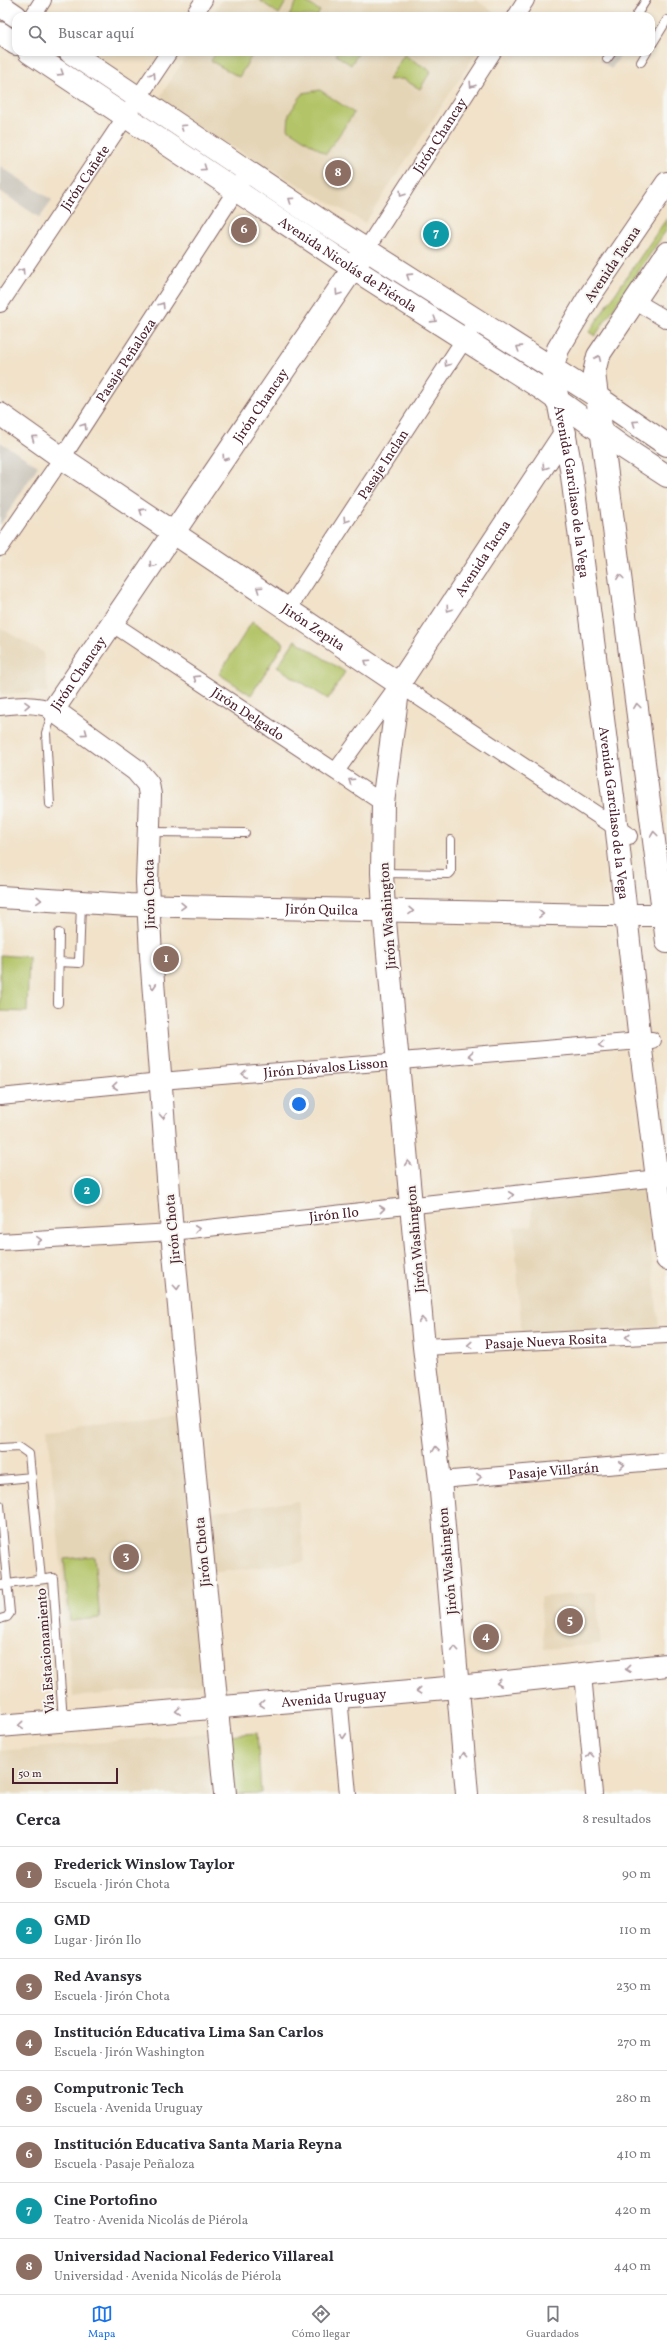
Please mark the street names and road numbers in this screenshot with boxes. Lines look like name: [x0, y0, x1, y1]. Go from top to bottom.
street label: Jirón Chancay: [409, 94, 472, 178]
street label: Jirón Cañete: [57, 141, 115, 215]
street label: Avenida Nicolás de Piérola: [274, 213, 420, 318]
street label: Avenida Tacna: [581, 223, 646, 307]
street label: Pasaje Peñaloza: [92, 315, 161, 407]
street label: Jirón Chancay: [229, 365, 294, 447]
street label: Avenida Garcilaso de la Vega: [548, 404, 593, 579]
street label: Pasaje Inclan: [354, 426, 414, 504]
street label: Avenida Tacna: [451, 517, 516, 601]
street label: Jirón Zepita: [277, 600, 348, 656]
street label: Jirón Chancay: [47, 633, 112, 715]
street label: Jirón Delgado: [207, 684, 287, 746]
street label: Avenida Garcilaso de la Vega: [593, 725, 632, 901]
street label: Jirón Chota: [140, 859, 161, 929]
street label: Jirón Washington: [375, 862, 402, 970]
street label: Jirón Quilca: [285, 900, 358, 921]
street label: Jirón Dávalos Lisson: [263, 1054, 389, 1083]
street label: Jirón Washington: [402, 1184, 431, 1293]
street label: Jirón Chota: [161, 1193, 186, 1265]
street label: Jirón Ilo: [308, 1203, 360, 1228]
street label: Pasaje Nueva Rosita: [484, 1330, 608, 1355]
street label: Pasaje Villarán: [508, 1459, 600, 1485]
street label: Jirón Washington: [434, 1506, 463, 1615]
street label: Jirón Chota: [191, 1516, 216, 1588]
street label: Vía Estacionamiento: [33, 1587, 60, 1714]
street label: Avenida Uruguay: [280, 1685, 388, 1713]

